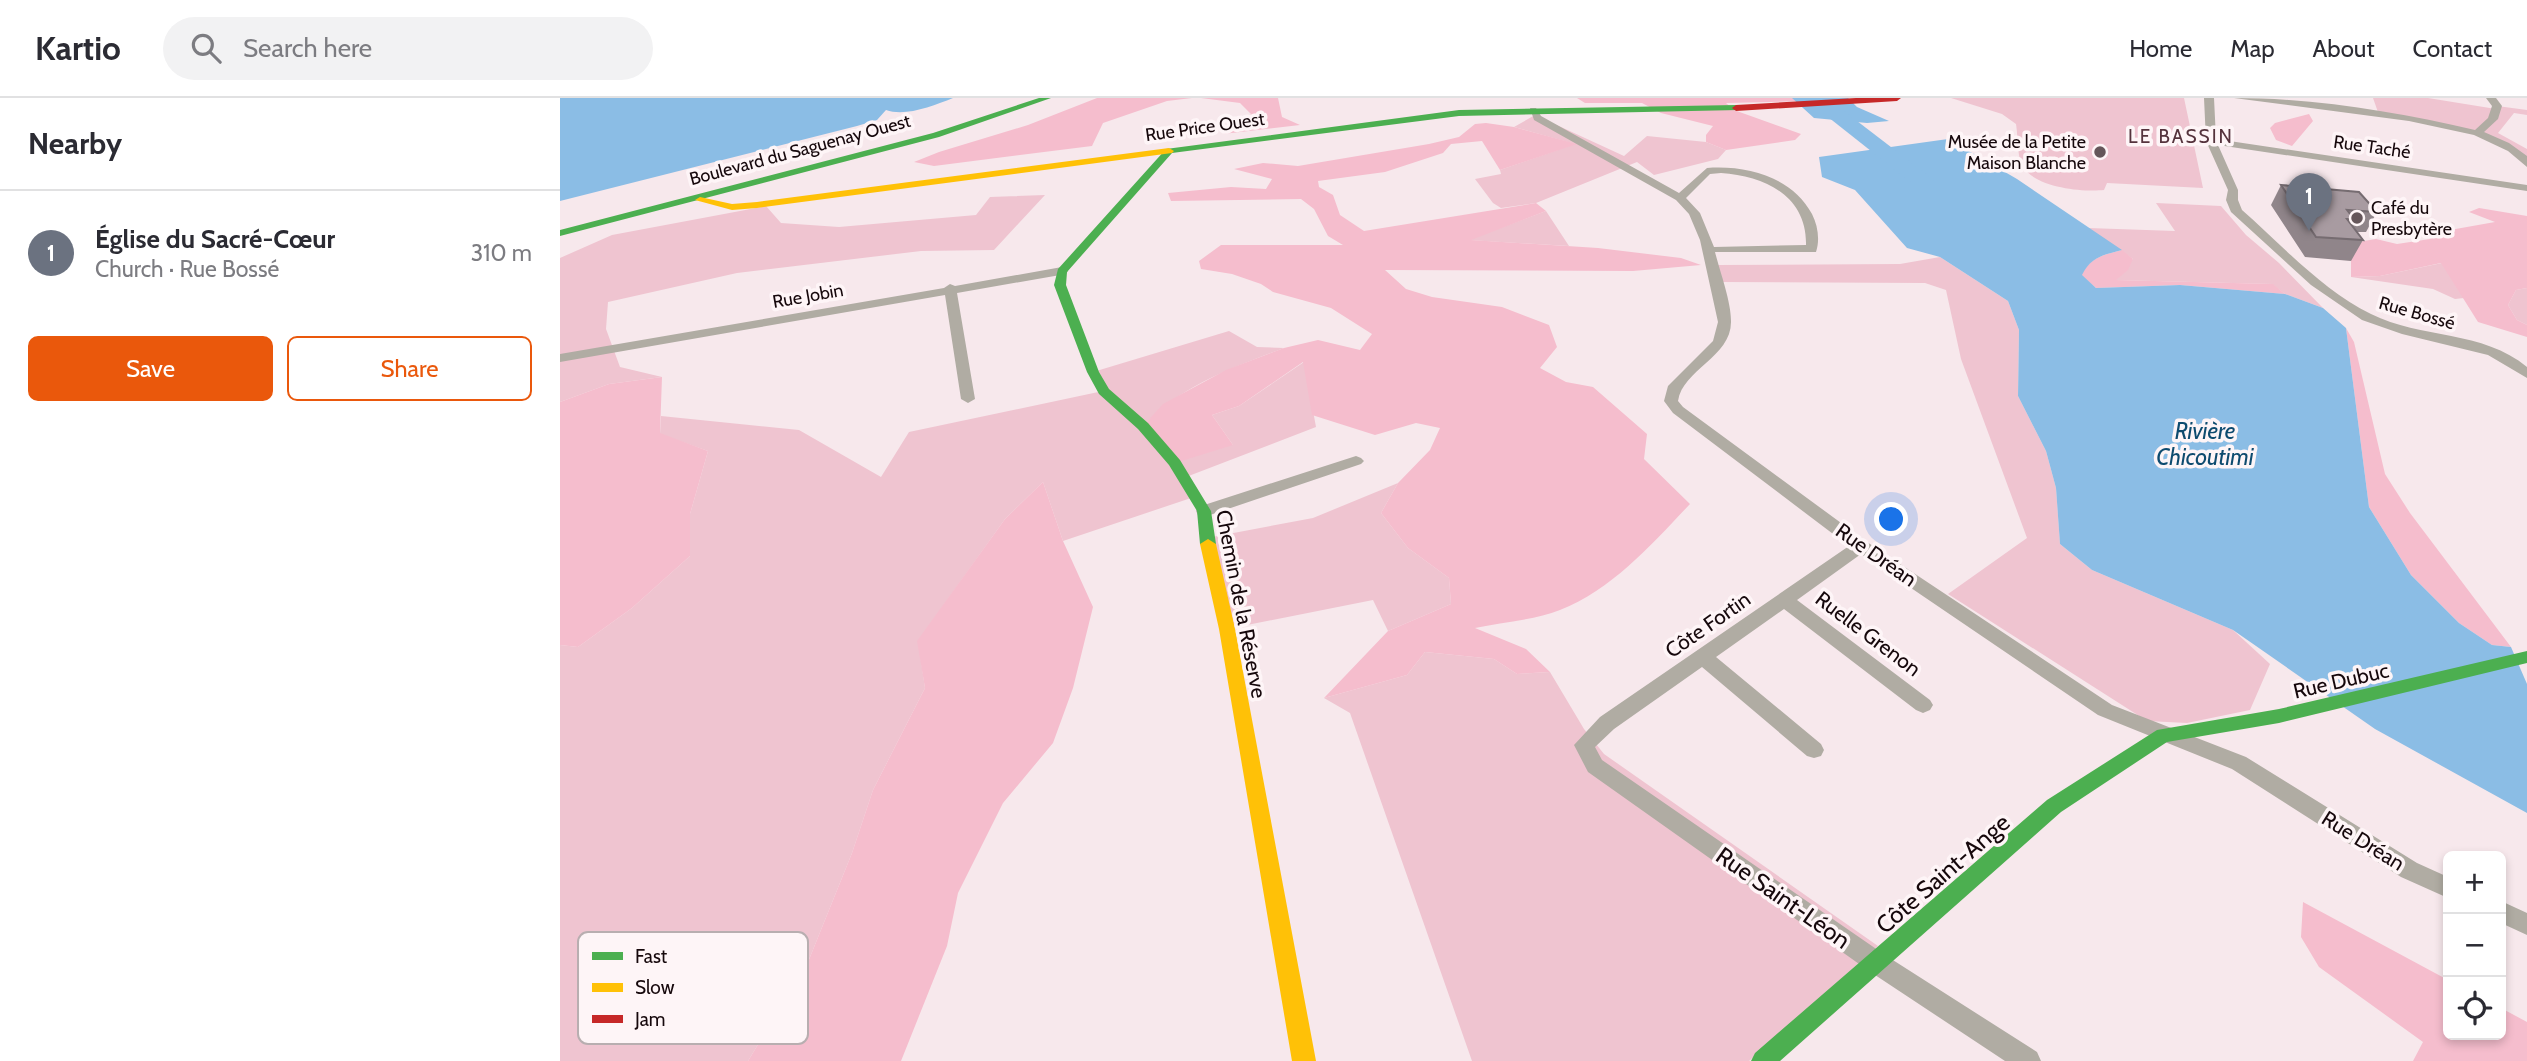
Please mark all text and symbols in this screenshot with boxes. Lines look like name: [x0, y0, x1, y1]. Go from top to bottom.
search box: [163, 17, 653, 80]
text: Kartio: [35, 28, 121, 68]
icon: search: [187, 29, 225, 67]
text: Search here: [243, 32, 372, 64]
text: Home: [2129, 34, 2192, 63]
text: Map: [2230, 34, 2275, 63]
text: About: [2313, 34, 2375, 63]
text: Contact: [2413, 34, 2492, 63]
street label: Rue Price Ouest: [1144, 108, 1266, 146]
street label: Boulevard du Saguenay Ouest: [687, 110, 913, 190]
text: Nearby: [28, 125, 122, 162]
district label: LE BASSIN: [2128, 125, 2234, 148]
place label: Musée de la Petite Maison Blanche: [1948, 131, 2086, 174]
street label: Rue Taché: [2332, 131, 2412, 163]
marker: Musée de la Petite Maison Blanche: [2092, 144, 2108, 160]
pin: 1: [2286, 173, 2332, 231]
place label: Café du Presbytère: [2371, 197, 2452, 240]
marker: Café du Presbytère: [2349, 210, 2365, 226]
text: Église du Sacré-Cœur: [95, 223, 335, 255]
text: 1: [47, 239, 55, 267]
text: 310 m: [471, 239, 532, 267]
text: Church · Rue Bossé: [95, 255, 279, 283]
street label: Rue Jobin: [771, 279, 845, 313]
street label: Rue Bossé: [2376, 292, 2458, 334]
button: Save: [28, 336, 273, 401]
button: Share: [287, 336, 532, 401]
water label: Rivière Chicoutimi: [2156, 417, 2255, 471]
your location: [1874, 502, 1908, 536]
street label: Chemin de la Réserve: [1211, 508, 1272, 700]
street label: Rue Dréan: [1831, 518, 1922, 591]
street label: Côte Fortin: [1660, 586, 1755, 663]
street label: Ruelle Grenon: [1811, 586, 1926, 681]
street label: Rue Dubuc: [2291, 657, 2391, 704]
street label: Rue Dréan: [2317, 805, 2409, 876]
street label: Côte Saint-Ange: [1870, 808, 2015, 940]
street label: Rue Saint-Léon: [1711, 841, 1856, 955]
map controls: [2443, 851, 2506, 1040]
button: +: [2443, 851, 2506, 914]
button: −: [2443, 914, 2506, 977]
legend: [578, 932, 808, 1044]
text: Fast: [635, 945, 668, 968]
text: Slow: [635, 976, 675, 999]
button: locate: [2443, 977, 2506, 1040]
text: Jam: [634, 1008, 665, 1031]

